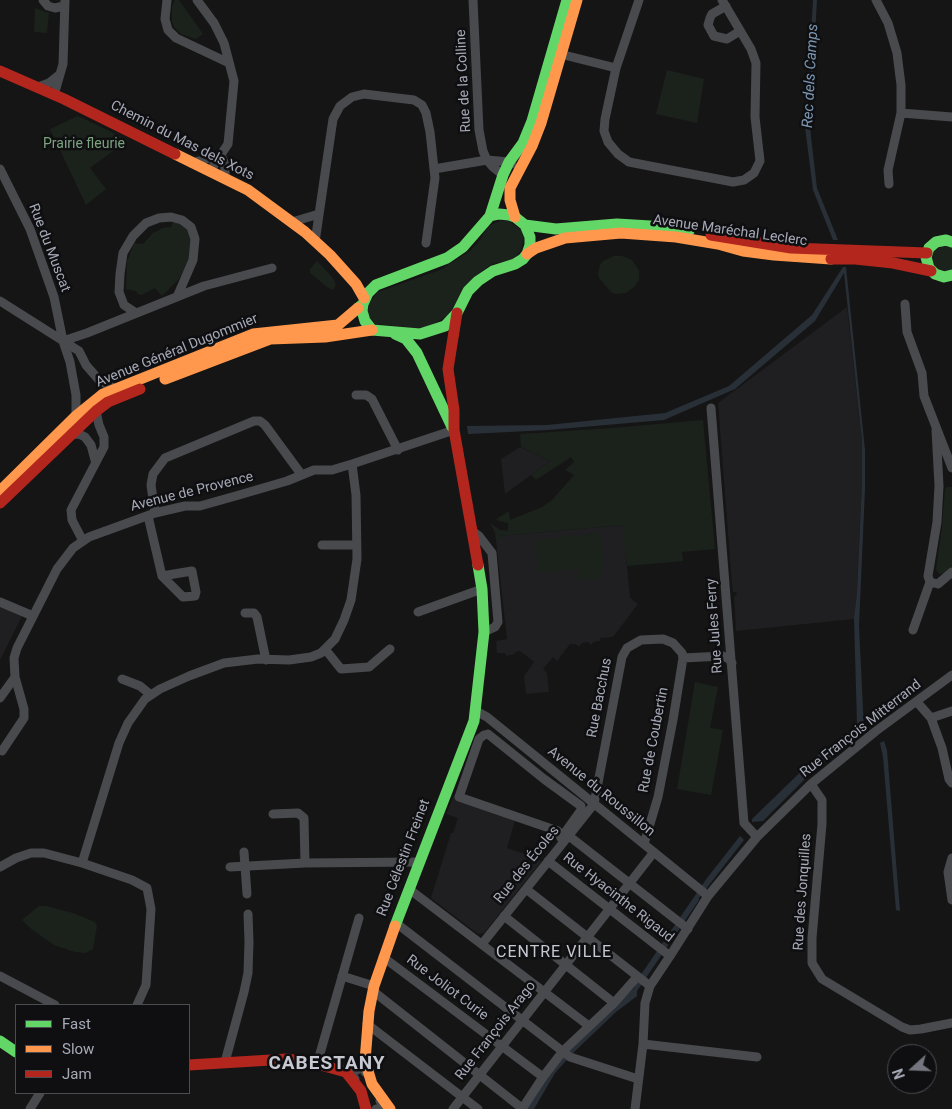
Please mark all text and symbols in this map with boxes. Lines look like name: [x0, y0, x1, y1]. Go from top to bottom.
water label: Rec dels Camps: [799, 23, 823, 129]
street label: Rue de la Colline: [453, 29, 475, 133]
street label: Chemin du Mas dels Xots: [108, 98, 256, 184]
park label: Prairie fleurie: [43, 136, 125, 152]
street label: Rue du Muscat: [24, 202, 74, 294]
street label: Avenue Maréchal Leclerc: [652, 212, 808, 250]
street label: Avenue Général Dugommier: [94, 311, 260, 391]
street label: Avenue de Provence: [129, 469, 255, 515]
street label: Rue Jules Ferry: [703, 578, 727, 674]
street label: Rue Bacchus: [584, 657, 616, 739]
street label: Rue François Mitterrand: [797, 677, 925, 781]
street label: Rue de Coubertin: [636, 686, 672, 794]
street label: Avenue du Roussillon: [544, 744, 658, 840]
street label: Rue Célestin Freinet: [374, 797, 434, 919]
street label: Rue des Écoles: [491, 823, 563, 907]
street label: Rue des Jonquilles: [791, 833, 815, 951]
street label: Rue Hyacinthe Rigaud: [559, 849, 677, 947]
district label: CENTRE VILLE: [494, 943, 614, 963]
street label: Rue Joliot Curie: [403, 952, 491, 1024]
street label: Rue François Arago: [452, 978, 540, 1084]
legend: [15, 1004, 190, 1094]
text: Fast: [62, 1015, 91, 1033]
text: Slow: [62, 1040, 94, 1058]
north arrow: [887, 1044, 937, 1094]
district label: CABESTANY: [267, 1053, 387, 1075]
text: Jam: [62, 1065, 92, 1083]
text: N: [890, 1066, 908, 1081]

